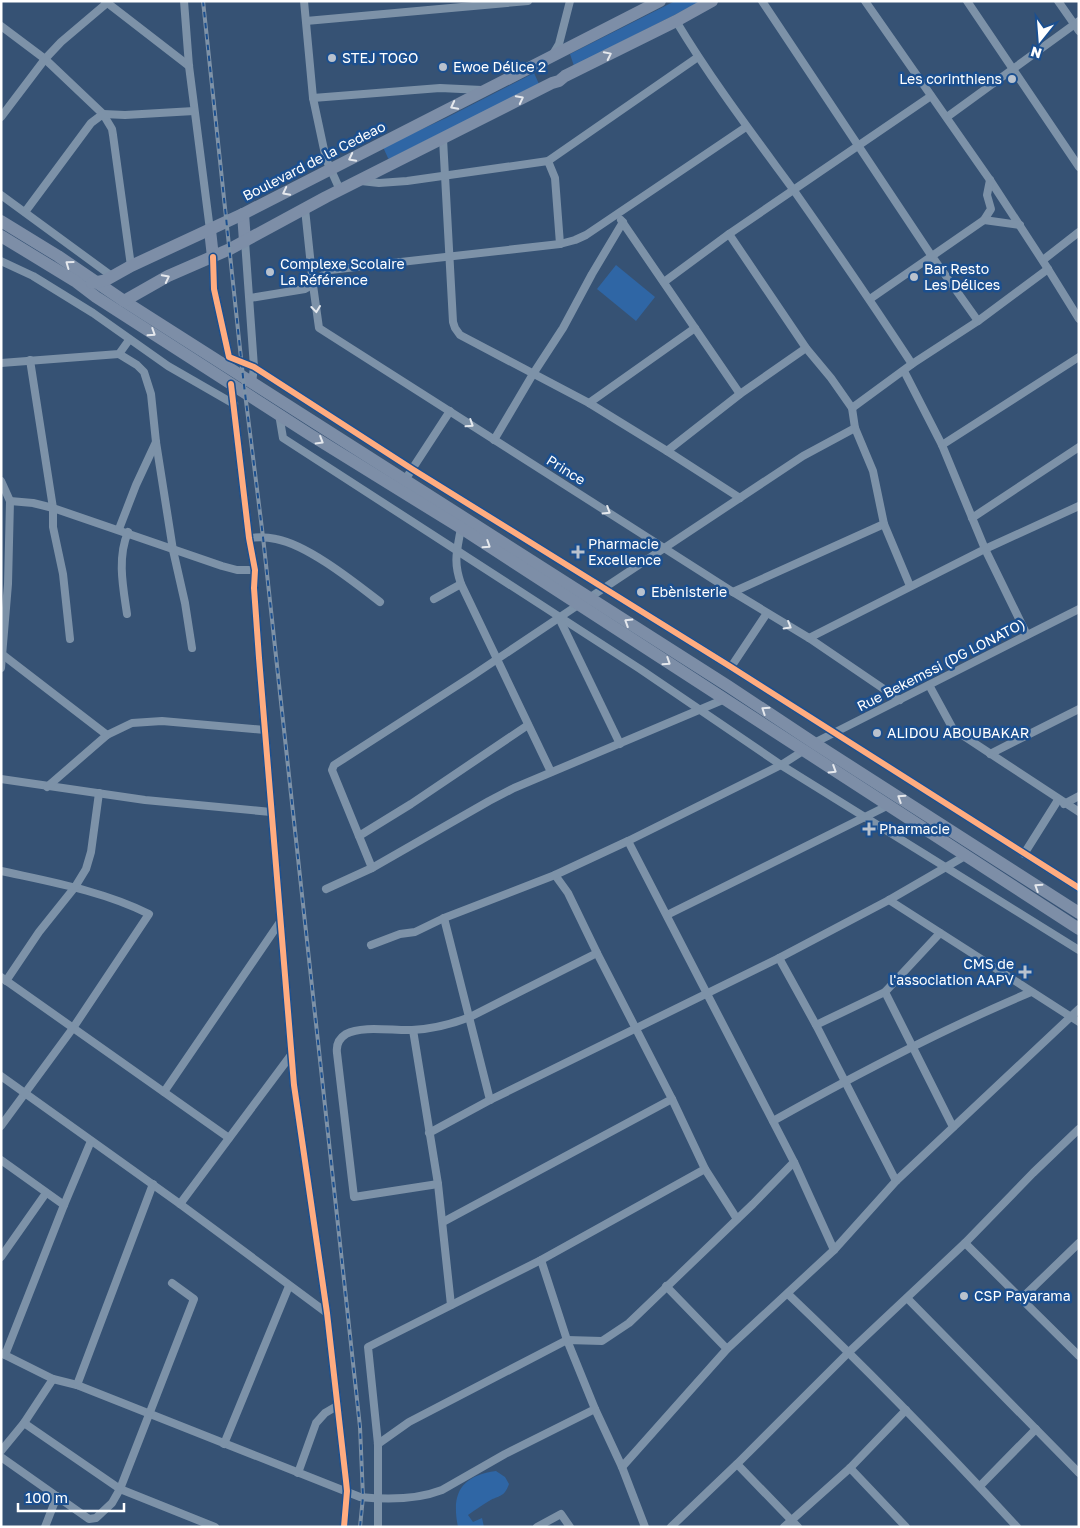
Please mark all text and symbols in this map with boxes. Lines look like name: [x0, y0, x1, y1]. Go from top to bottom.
north arrow: [1015, 15, 1065, 65]
text: N: [1028, 43, 1044, 63]
place label: STEJ TOGO: [342, 49, 418, 66]
one-way arrow: [603, 51, 612, 61]
marker: STEJ TOGO: [326, 52, 338, 64]
place label: Ewoe Délice 2: [453, 58, 546, 75]
marker: Ewoe Délice 2: [437, 61, 449, 73]
place label: Les corinthiens: [899, 70, 1002, 87]
marker: Les corinthiens: [1006, 73, 1018, 85]
one-way arrow: [515, 95, 524, 105]
one-way arrow: [451, 100, 460, 110]
street label: Boulevard de la Cedeao: [240, 117, 388, 204]
one-way arrow: [348, 152, 357, 162]
one-way arrow: [282, 186, 291, 196]
place label: Complexe Scolaire La Référence: [280, 255, 405, 288]
place label: Bar Resto Les Délices: [924, 260, 1000, 293]
one-way arrow: [66, 262, 75, 270]
marker: Complexe Scolaire La Référence: [264, 266, 276, 278]
marker: Bar Resto Les Délices: [908, 271, 920, 283]
one-way arrow: [161, 274, 170, 284]
one-way arrow: [310, 305, 321, 313]
one-way arrow: [146, 327, 155, 336]
one-way arrow: [464, 417, 473, 427]
one-way arrow: [314, 434, 323, 444]
street label: Prince: [544, 451, 589, 488]
one-way arrow: [601, 505, 610, 514]
place label: Pharmacie Excellence: [588, 535, 661, 568]
one-way arrow: [482, 539, 491, 548]
marker: Pharmacie Excellence: [572, 546, 584, 558]
place label: Ebènisterie: [651, 583, 727, 600]
marker: Ebènisterie: [635, 586, 647, 598]
street label: Rue Bekemssi (DG LONATO): [854, 615, 1028, 714]
one-way arrow: [624, 619, 633, 629]
one-way arrow: [783, 619, 792, 629]
one-way arrow: [662, 656, 671, 666]
one-way arrow: [761, 707, 770, 717]
place label: ALIDOU ABOUBAKAR: [887, 724, 1029, 741]
marker: ALIDOU ABOUBAKAR: [871, 727, 883, 739]
one-way arrow: [827, 764, 837, 773]
one-way arrow: [898, 795, 907, 804]
place label: Pharmacie: [879, 820, 950, 837]
marker: Pharmacie: [863, 823, 875, 835]
one-way arrow: [1034, 883, 1043, 893]
place label: CMS de l'association AAPV: [889, 955, 1015, 988]
marker: CMS de l'association AAPV: [1018, 965, 1032, 979]
place label: CSP Payarama: [974, 1287, 1071, 1304]
marker: CSP Payarama: [958, 1290, 970, 1302]
scale bar: [18, 1480, 124, 1512]
text: 100 m: [25, 1488, 68, 1506]

